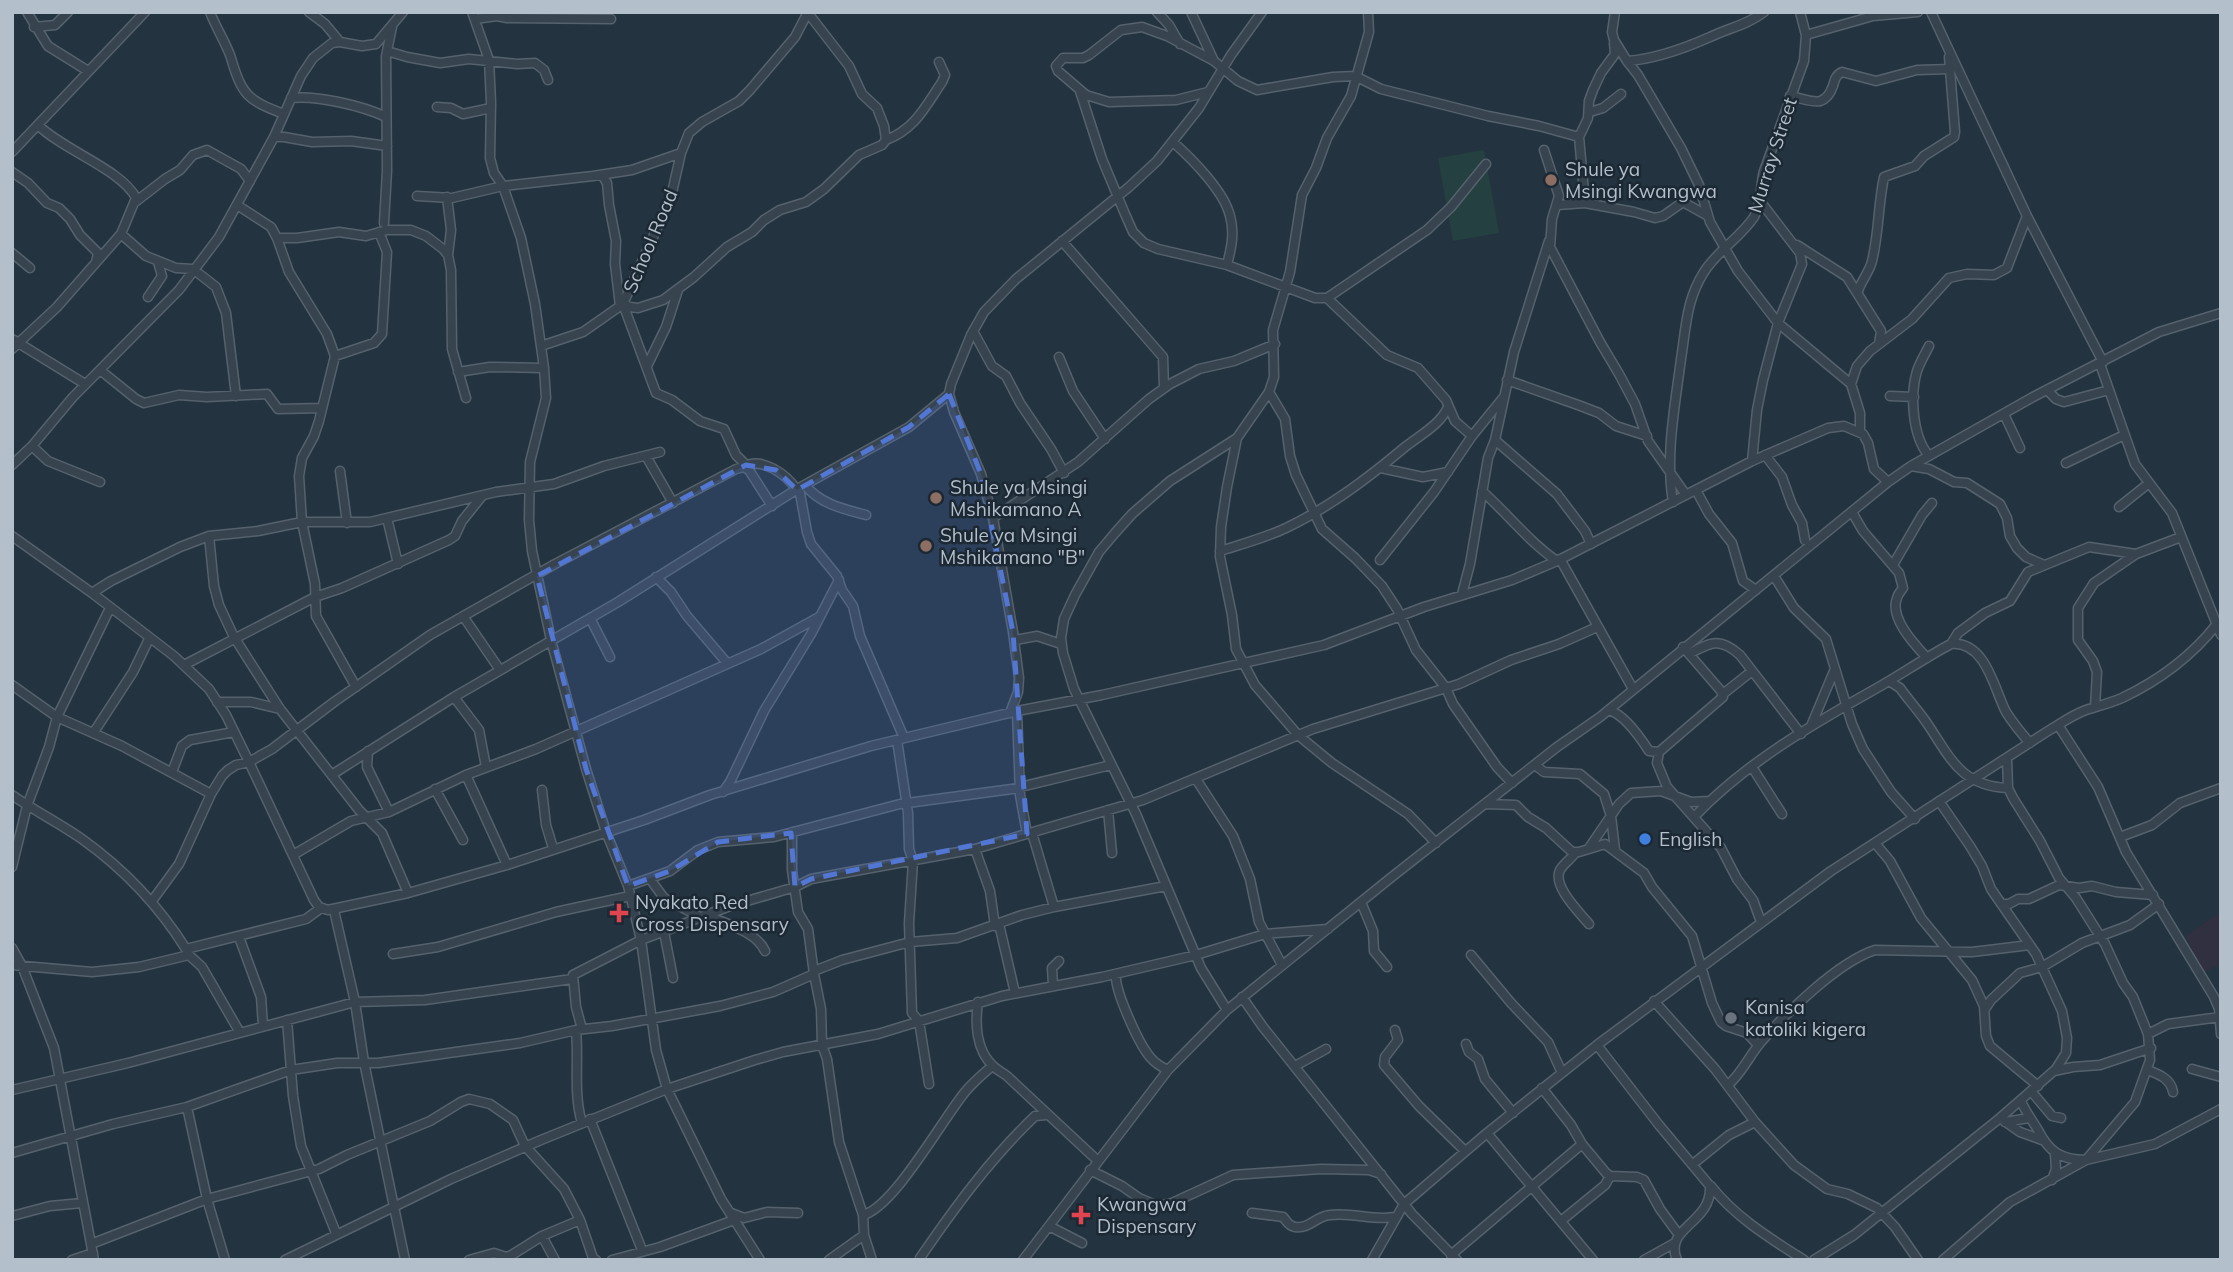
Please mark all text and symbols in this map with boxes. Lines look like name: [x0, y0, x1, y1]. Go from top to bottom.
street label: Murray Street: [1742, 94, 1802, 216]
place label: Shule ya Msingi Kwangwa: [1565, 157, 1717, 203]
marker: Shule ya Msingi Kwangwa: [1543, 172, 1559, 188]
street label: School Road: [617, 186, 683, 296]
place label: Shule ya Msingi Mshikamano A: [950, 475, 1087, 521]
marker: Shule ya Msingi Mshikamano A: [928, 490, 944, 506]
place label: Shule ya Msingi Mshikamano "B": [940, 523, 1085, 569]
marker: Shule ya Msingi Mshikamano "B": [918, 538, 934, 554]
place label: English: [1659, 827, 1722, 851]
marker: English: [1637, 831, 1653, 847]
place label: Nyakato Red Cross Dispensary: [635, 890, 789, 936]
marker: Nyakato Red Cross Dispensary: [609, 903, 629, 923]
place label: Kanisa katoliki kigera: [1745, 995, 1866, 1041]
marker: Kanisa katoliki kigera: [1723, 1010, 1739, 1026]
place label: Kwangwa Dispensary: [1097, 1192, 1196, 1238]
marker: Kwangwa Dispensary: [1071, 1205, 1091, 1225]

